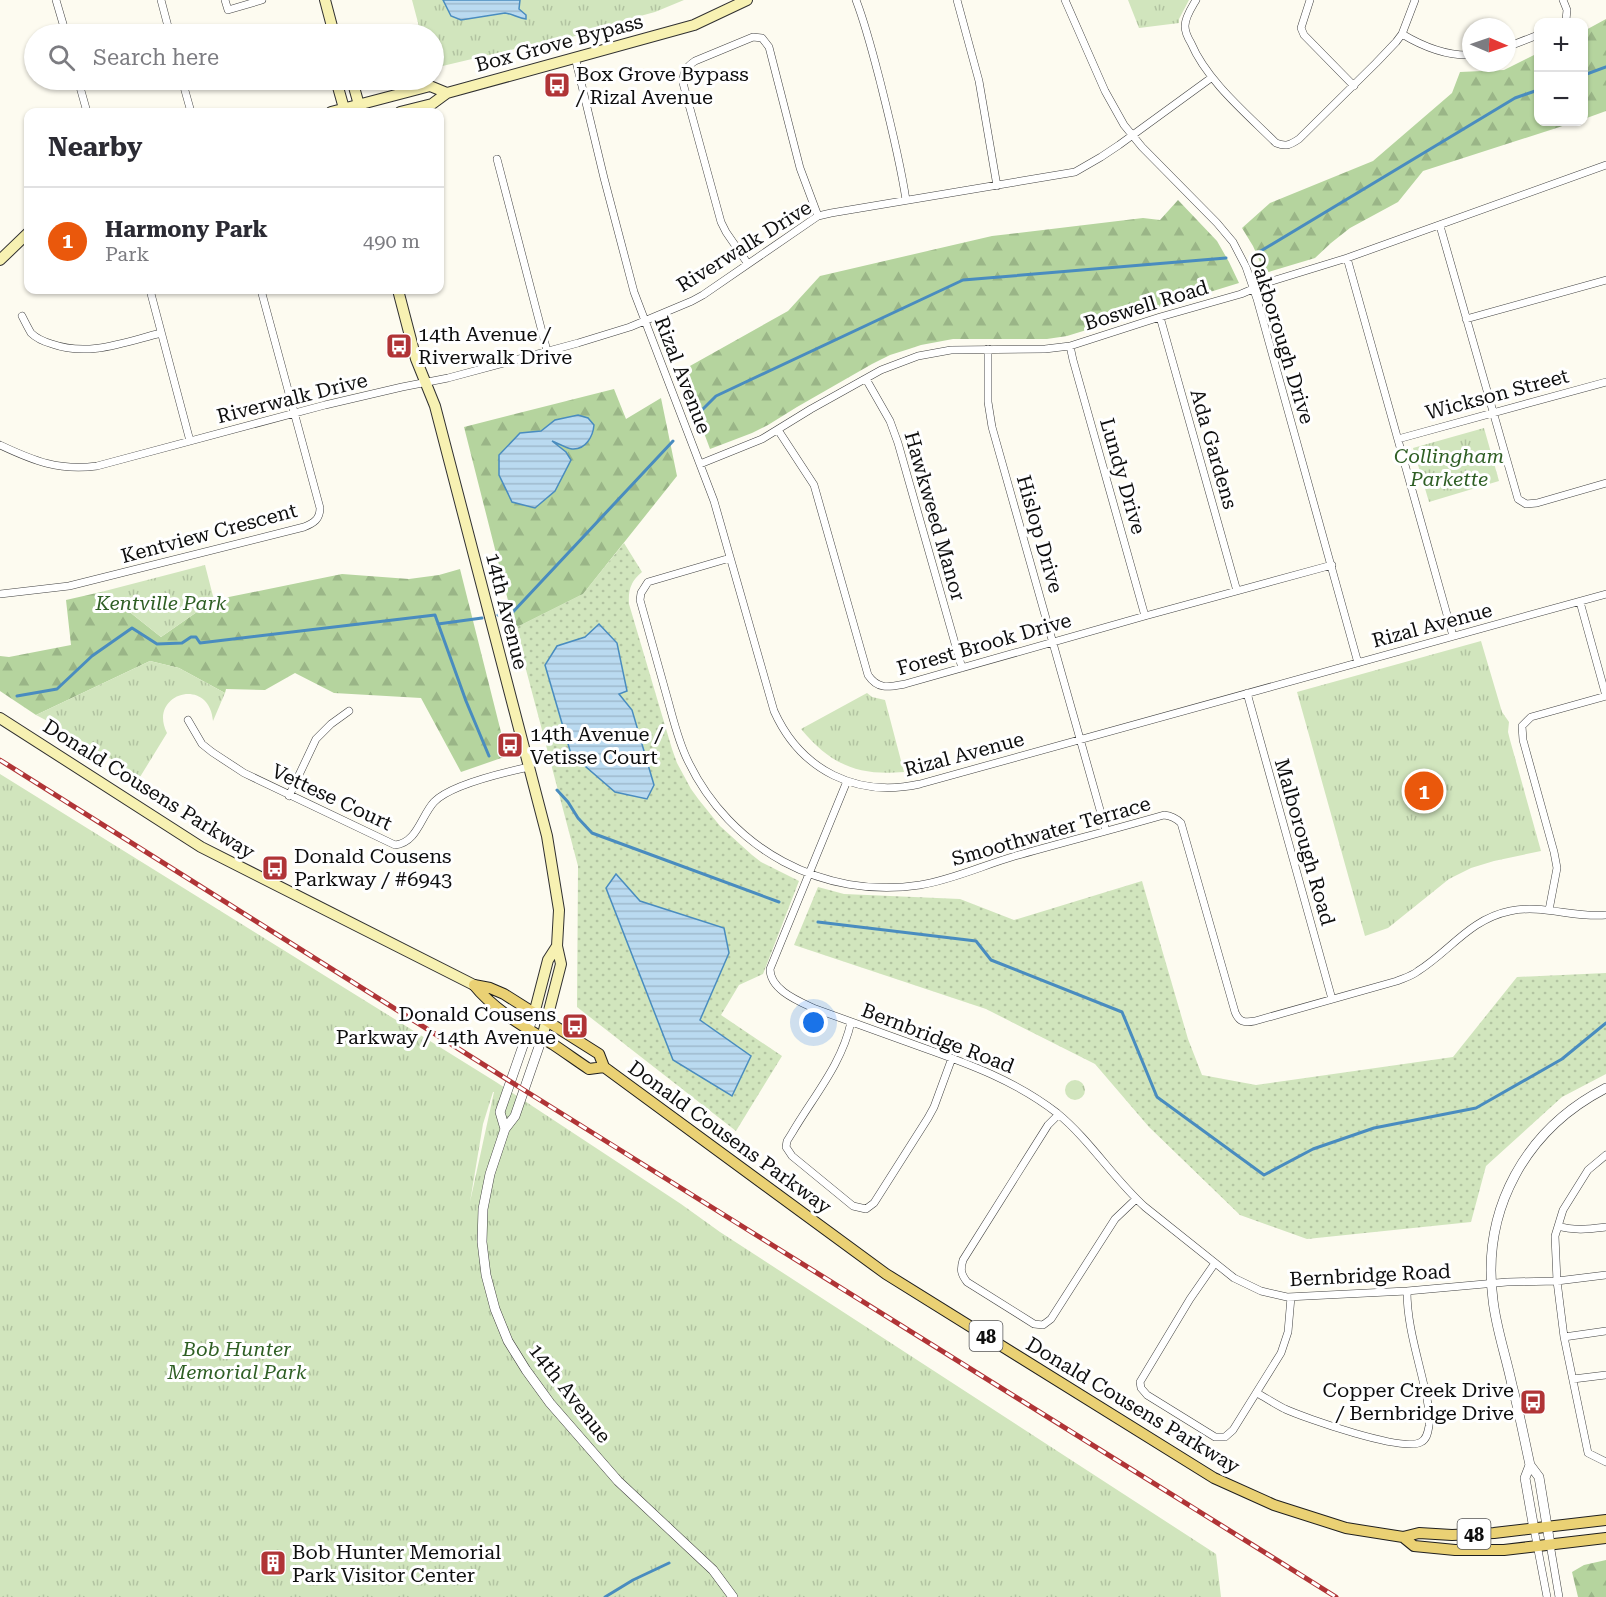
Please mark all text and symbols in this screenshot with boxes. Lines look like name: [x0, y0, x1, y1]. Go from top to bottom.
street label: Box Grove Bypass: [472, 9, 646, 77]
north arrow: [1462, 18, 1516, 72]
map controls: [1534, 18, 1588, 126]
button: +: [1534, 18, 1588, 72]
search box: [24, 24, 444, 90]
icon: search: [45, 41, 78, 74]
text: Search here: [93, 45, 219, 70]
place label: Box Grove Bypass / Rizal Avenue: [575, 62, 749, 109]
bus stop icon: Box Grove Bypass / Rizal Avenue: [542, 70, 572, 100]
button: −: [1534, 72, 1588, 126]
text: Nearby: [48, 132, 142, 162]
street label: Riverwalk Drive: [672, 195, 816, 297]
text: Harmony Park: [105, 217, 268, 242]
text: 1: [62, 229, 73, 253]
text: 490 m: [363, 229, 420, 253]
text: Park: [105, 242, 149, 266]
street label: Oakborough Drive: [1244, 249, 1320, 427]
street label: Boswell Road: [1081, 275, 1211, 335]
street label: Rizal Avenue: [650, 313, 716, 437]
place label: 14th Avenue / Riverwalk Drive: [418, 322, 572, 369]
bus stop icon: 14th Avenue / Riverwalk Drive: [384, 331, 414, 361]
street label: Wickson Street: [1423, 363, 1572, 425]
street label: Riverwalk Drive: [214, 368, 370, 428]
street label: Ada Gardens: [1185, 386, 1243, 512]
street label: Lundy Drive: [1095, 415, 1151, 537]
street label: Hawkweed Manor: [899, 428, 971, 604]
park label: Collingham Parkette: [1394, 444, 1504, 491]
street label: Hislop Drive: [1012, 472, 1068, 596]
street label: Kentview Crescent: [118, 498, 300, 568]
street label: 14th Avenue: [481, 550, 533, 672]
park label: Kentville Park: [95, 591, 227, 615]
street label: Rizal Avenue: [1369, 597, 1495, 653]
street label: Forest Brook Drive: [894, 608, 1074, 680]
street label: Donald Cousens Parkway: [39, 714, 259, 864]
place label: 14th Avenue / Vetisse Court: [530, 722, 664, 769]
street label: Rizal Avenue: [901, 726, 1027, 782]
bus stop icon: 14th Avenue / Vetisse Court: [495, 730, 525, 760]
street label: Malborough Road: [1270, 756, 1340, 928]
street label: Vettese Court: [268, 759, 397, 836]
pin: 1: [1404, 768, 1444, 814]
street label: Smoothwater Terrace: [949, 791, 1153, 871]
place label: Donald Cousens Parkway / #6943: [294, 844, 452, 891]
bus stop icon: Donald Cousens Parkway / #6943: [260, 853, 290, 883]
street label: Bernbridge Road: [858, 998, 1018, 1078]
place label: Donald Cousens Parkway / 14th Avenue: [336, 1002, 556, 1049]
your location: [799, 1008, 828, 1037]
bus stop icon: Donald Cousens Parkway / 14th Avenue: [560, 1011, 590, 1041]
street label: Donald Cousens Parkway: [624, 1055, 836, 1219]
street label: Bernbridge Road: [1289, 1259, 1452, 1291]
road number: 48: [970, 1321, 1002, 1351]
street label: Donald Cousens Parkway: [1022, 1332, 1244, 1478]
park label: Bob Hunter Memorial Park: [166, 1337, 307, 1384]
street label: 14th Avenue: [524, 1339, 616, 1448]
place label: Copper Creek Drive / Bernbridge Drive: [1323, 1378, 1514, 1425]
bus stop icon: Copper Creek Drive / Bernbridge Drive: [1518, 1387, 1548, 1417]
road number: 48: [1458, 1519, 1490, 1549]
place label: Bob Hunter Memorial Park Visitor Center: [292, 1540, 501, 1587]
building icon: Bob Hunter Memorial Park Visitor Center: [258, 1548, 288, 1578]

